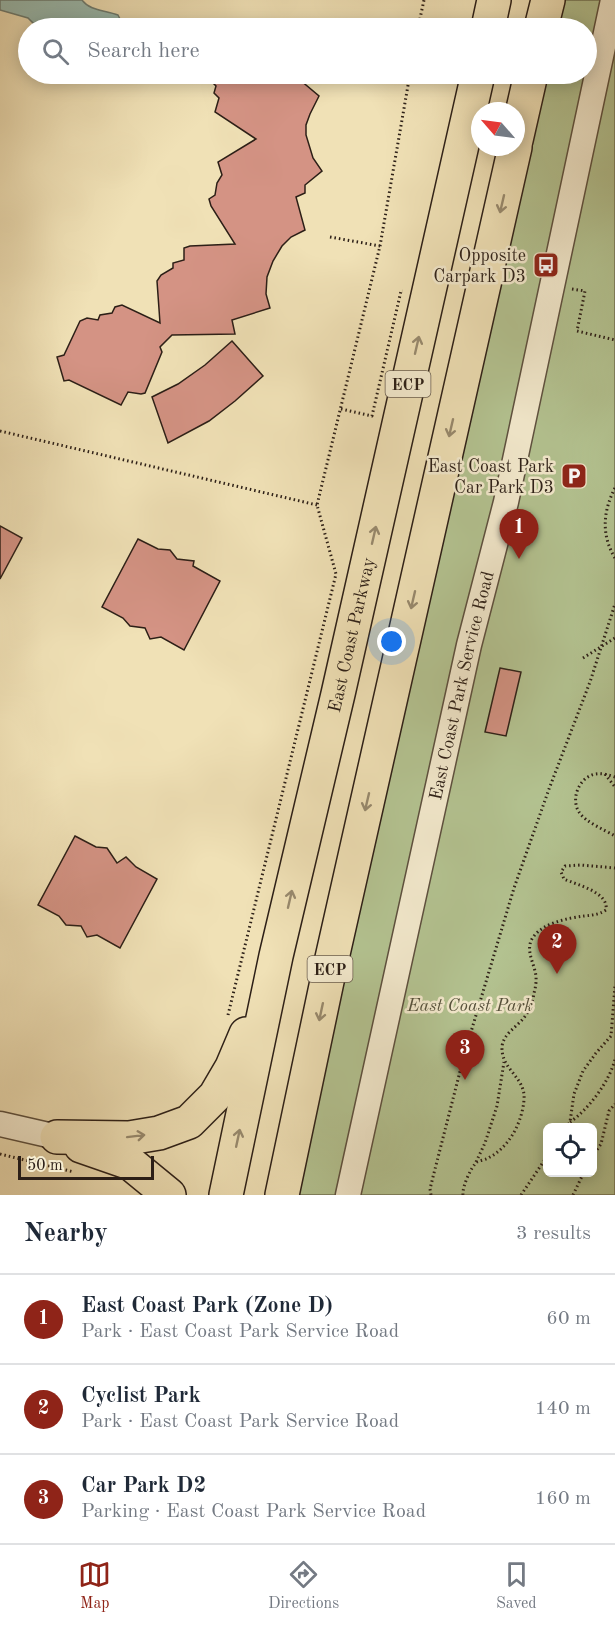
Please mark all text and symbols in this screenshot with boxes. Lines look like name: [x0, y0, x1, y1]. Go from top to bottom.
search box: [18, 18, 597, 84]
icon: search: [39, 35, 72, 68]
text: Search here: [87, 40, 200, 62]
north arrow: [471, 102, 525, 156]
one-way arrow: [495, 194, 507, 213]
place label: Opposite Carpark D3: [433, 247, 526, 286]
bus stop icon: Opposite Carpark D3: [531, 250, 561, 280]
one-way arrow: [412, 335, 423, 355]
road number: ECP: [386, 371, 430, 397]
one-way arrow: [445, 418, 457, 437]
place label: East Coast Park Car Park D3: [427, 458, 554, 497]
parking icon: East Coast Park Car Park D3: [559, 461, 589, 491]
pin: 1: [500, 510, 538, 559]
one-way arrow: [369, 526, 381, 545]
street label: East Coast Parkway: [326, 556, 379, 714]
street label: East Coast Park Service Road: [427, 569, 498, 802]
one-way arrow: [406, 590, 418, 609]
your location: [377, 627, 406, 656]
one-way arrow: [361, 792, 373, 811]
one-way arrow: [284, 890, 296, 909]
pin: 2: [538, 924, 576, 974]
road number: ECP: [308, 956, 352, 982]
park label: East Coast Park: [406, 997, 533, 1015]
one-way arrow: [314, 1003, 326, 1022]
pin: 3: [446, 1030, 484, 1080]
map controls: [543, 1123, 597, 1177]
button: locate: [543, 1123, 597, 1177]
one-way arrow: [233, 1128, 244, 1148]
one-way arrow: [126, 1131, 146, 1142]
scale bar: [18, 1153, 154, 1180]
text: 50 m: [27, 1158, 63, 1174]
text: Nearby: [24, 1221, 108, 1247]
text: 3 results: [516, 1224, 591, 1244]
text: East Coast Park (Zone D): [81, 1295, 333, 1317]
text: 1: [38, 1309, 49, 1329]
text: 60 m: [546, 1309, 591, 1329]
text: Park · East Coast Park Service Road: [81, 1322, 399, 1342]
text: Cyclist Park: [81, 1385, 201, 1407]
text: 2: [38, 1399, 49, 1419]
text: 140 m: [535, 1399, 591, 1419]
text: Park · East Coast Park Service Road: [81, 1412, 399, 1432]
text: Car Park D2: [81, 1475, 206, 1497]
text: 3: [38, 1489, 49, 1509]
text: 160 m: [535, 1489, 591, 1509]
text: Parking · East Coast Park Service Road: [81, 1502, 426, 1522]
tab: Map: [78, 1558, 111, 1614]
tab: Directions: [268, 1558, 339, 1614]
tab: Saved: [496, 1558, 537, 1614]

